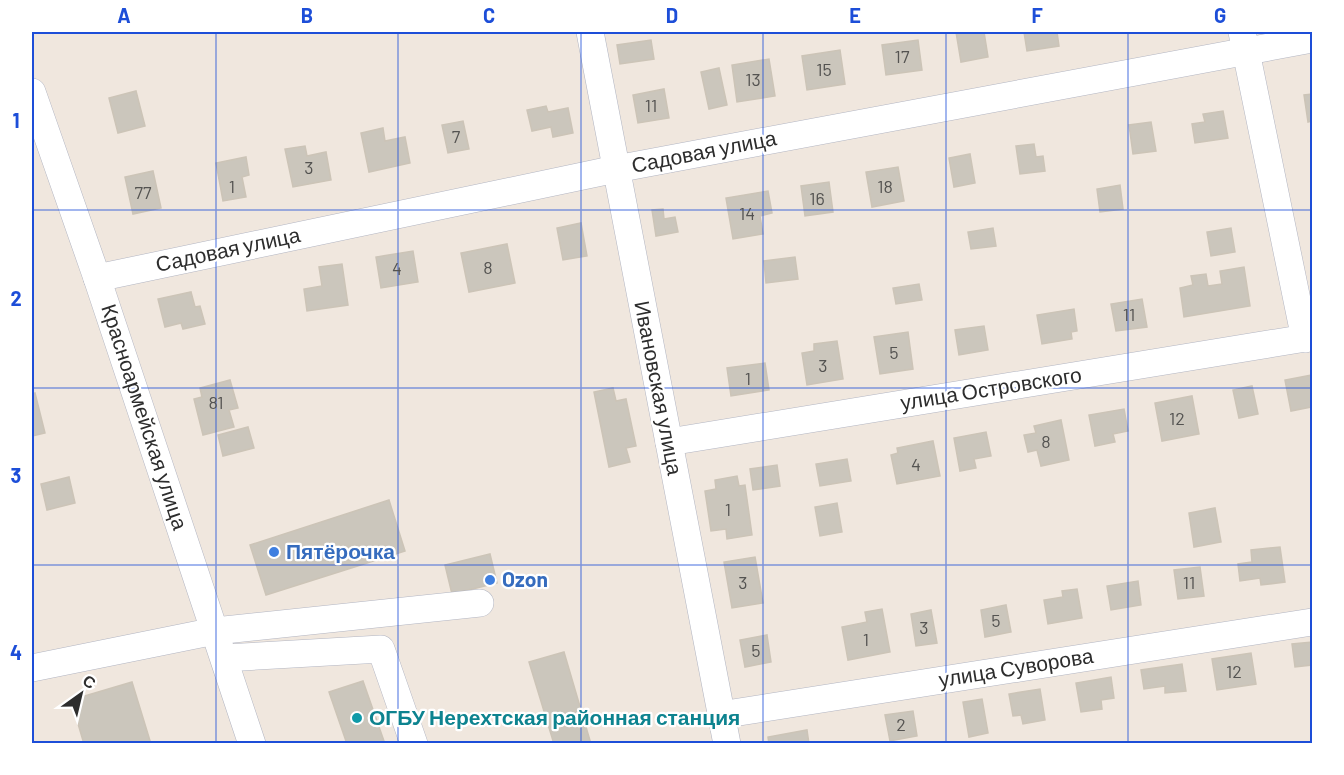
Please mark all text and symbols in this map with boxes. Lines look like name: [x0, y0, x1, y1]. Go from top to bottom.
text: A: [117, 3, 131, 27]
text: B: [301, 3, 313, 27]
text: C: [483, 3, 495, 27]
text: D: [666, 3, 678, 27]
text: E: [849, 3, 861, 27]
text: F: [1031, 3, 1043, 27]
text: G: [1214, 3, 1226, 27]
house number: 17: [895, 45, 910, 67]
house number: 15: [816, 58, 832, 80]
house number: 13: [745, 68, 761, 90]
house number: 11: [645, 94, 657, 116]
text: 1: [12, 108, 20, 132]
street label: Садовая улица: [629, 124, 779, 177]
house number: 7: [452, 125, 461, 147]
house number: 3: [304, 156, 314, 178]
house number: 1: [229, 175, 235, 197]
house number: 18: [877, 175, 893, 197]
house number: 77: [134, 181, 152, 203]
house number: 16: [809, 187, 825, 209]
house number: 14: [739, 202, 755, 224]
street label: Садовая улица: [153, 221, 302, 276]
house number: 8: [483, 256, 493, 278]
house number: 4: [392, 257, 402, 279]
text: 2: [10, 286, 22, 310]
street label: Ивановская улица: [630, 298, 689, 477]
street label: Красноармейская улица: [97, 301, 194, 533]
house number: 11: [1123, 303, 1135, 325]
house number: 5: [889, 341, 899, 363]
house number: 3: [818, 354, 828, 376]
street label: улица Островского: [898, 361, 1083, 414]
house number: 1: [745, 367, 751, 389]
house number: 81: [208, 391, 224, 413]
house number: 12: [1169, 407, 1185, 429]
house number: 8: [1041, 430, 1051, 452]
house number: 4: [911, 453, 921, 475]
text: 3: [11, 463, 21, 487]
house number: 1: [725, 498, 731, 520]
place label: Пятёрочка: [286, 538, 395, 563]
marker: Пятёрочка: [267, 545, 281, 559]
place label: Ozon: [502, 566, 548, 591]
house number: 3: [738, 571, 748, 593]
house number: 11: [1183, 571, 1195, 593]
marker: Ozon: [483, 573, 497, 587]
house number: 5: [991, 609, 1001, 631]
house number: 3: [919, 616, 929, 638]
house number: 1: [863, 628, 869, 650]
house number: 5: [751, 639, 761, 661]
text: 4: [10, 640, 22, 664]
street label: улица Суворова: [937, 642, 1095, 691]
house number: 12: [1226, 660, 1242, 682]
north arrow: [51, 664, 111, 724]
text: С: [80, 670, 100, 693]
place label: ОГБУ Нерехтская районная станция: [369, 704, 740, 729]
marker: ОГБУ Нерехтская районная станция: [350, 711, 364, 725]
house number: 2: [896, 713, 906, 735]

